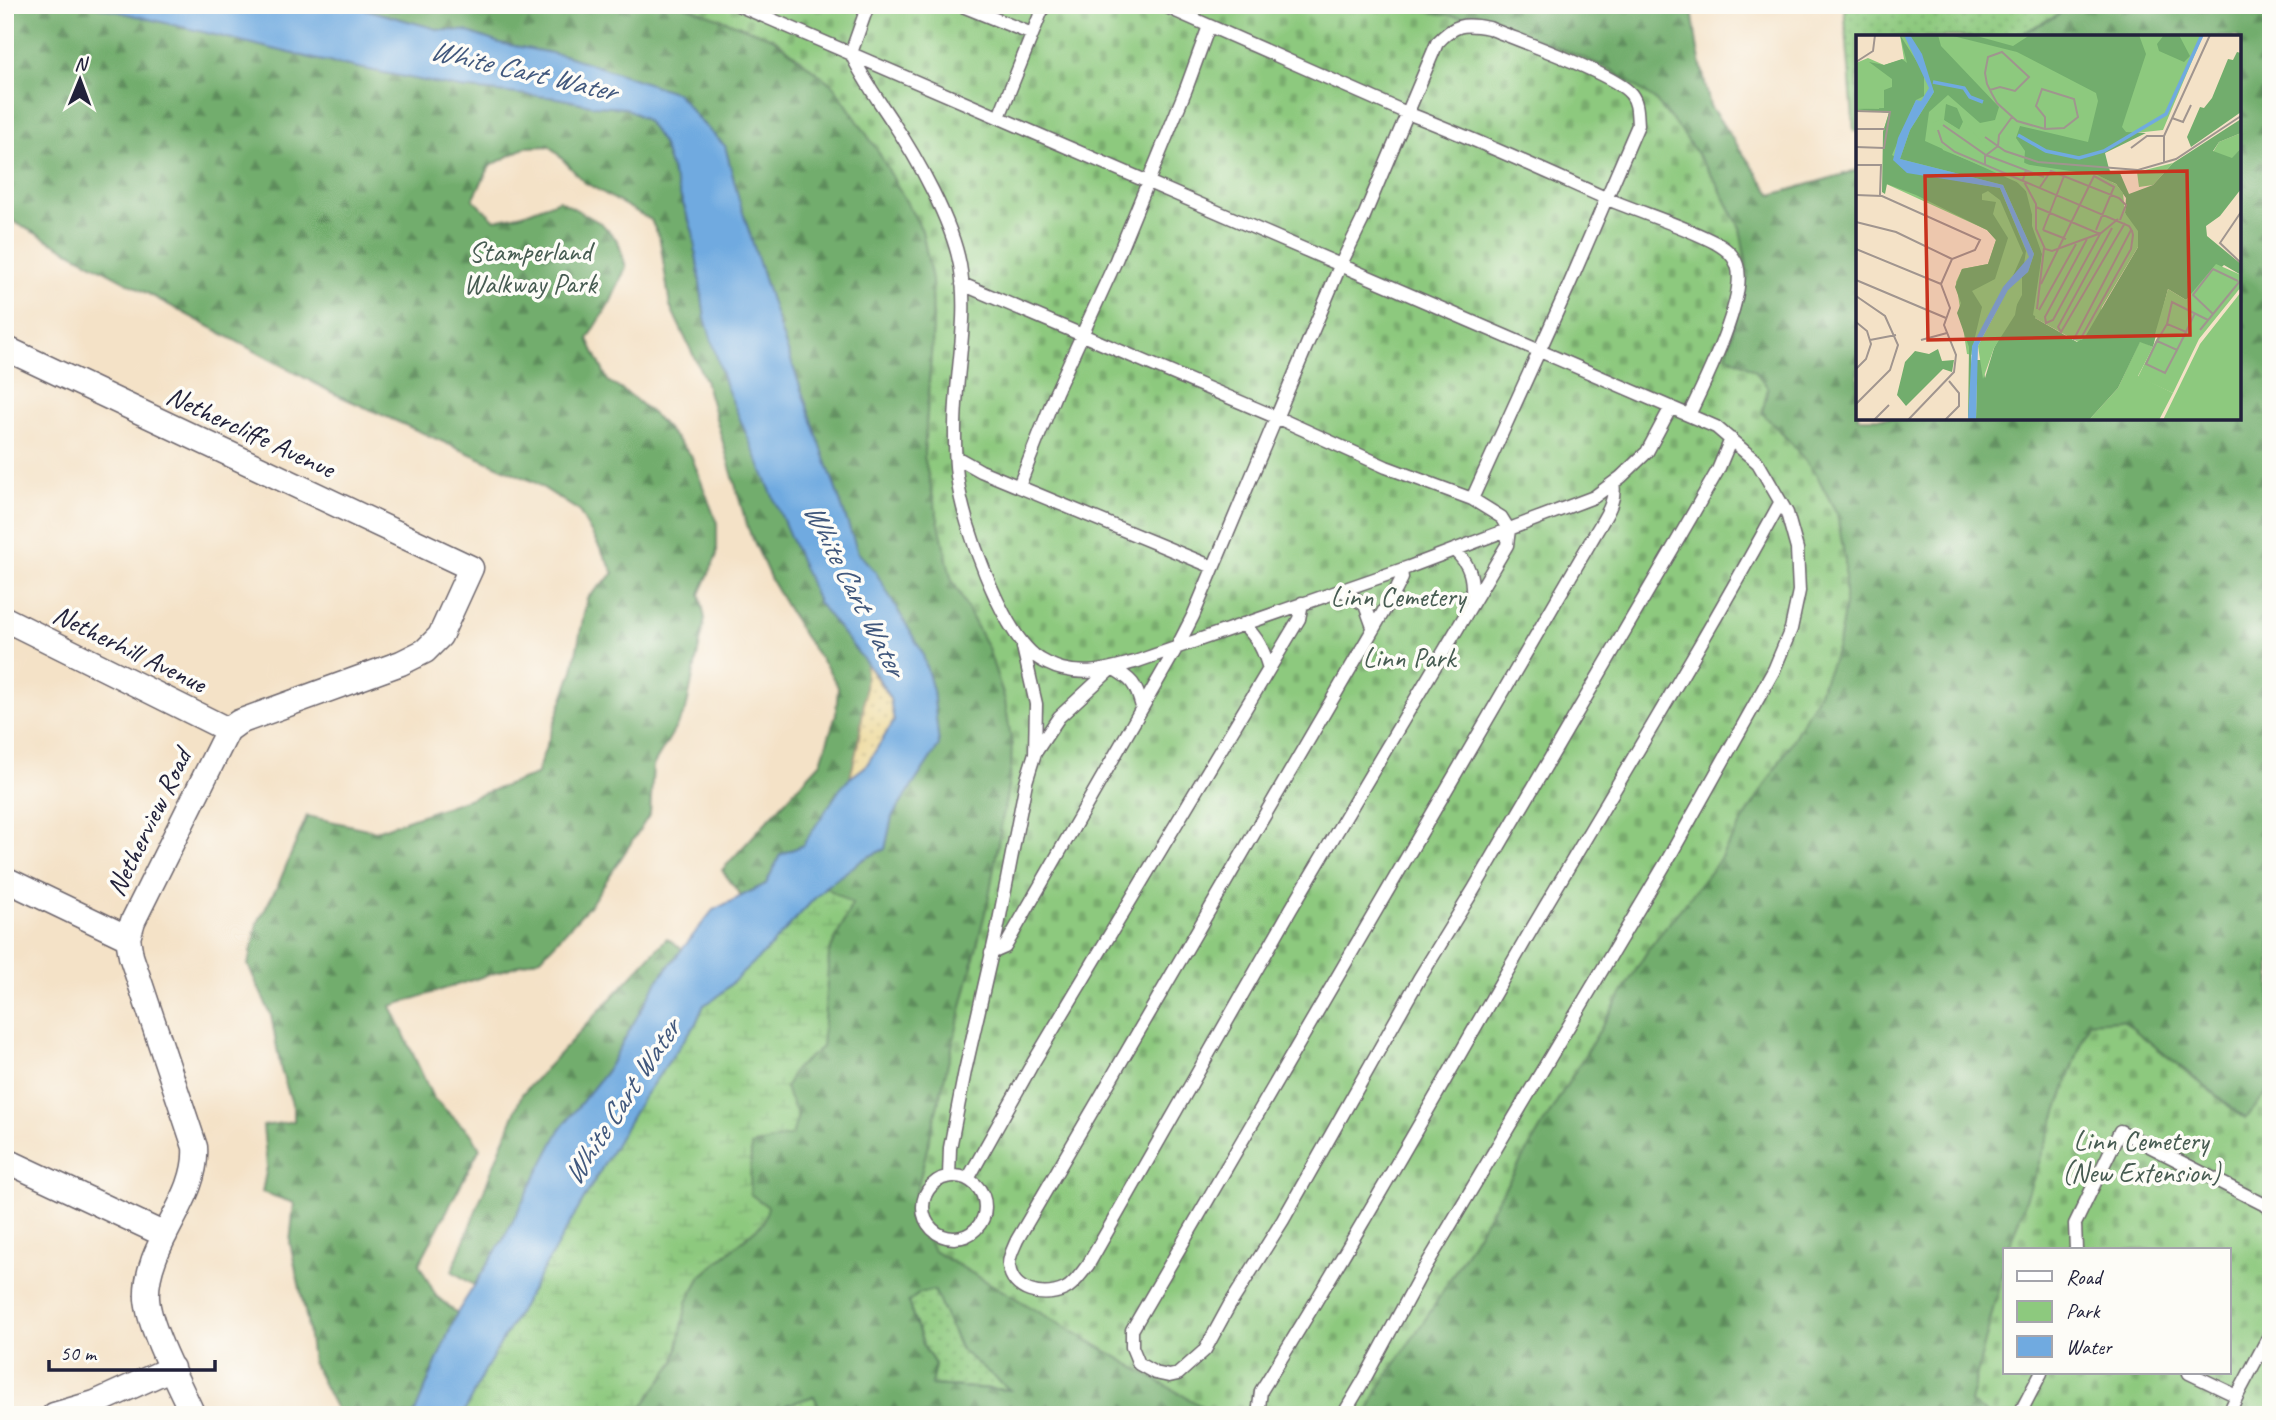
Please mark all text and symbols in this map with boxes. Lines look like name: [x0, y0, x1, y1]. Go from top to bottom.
water label: White Cart Water: [427, 30, 624, 111]
inset map: [1856, 35, 2241, 420]
north arrow: [46, 46, 116, 116]
text: N: [74, 52, 90, 76]
park label: Stamperland Walkway Park: [463, 234, 598, 301]
street label: Nethercliffe Avenue: [161, 377, 342, 486]
water label: White Cart Water: [795, 496, 917, 686]
park label: Linn Cemetery: [1331, 579, 1468, 614]
street label: Netherhill Avenue: [47, 596, 214, 701]
park label: Linn Park: [1363, 640, 1458, 675]
street label: Netherview Road: [98, 739, 201, 901]
water label: White Cart Water: [554, 1008, 691, 1192]
park label: Linn Cemetery (New Extension): [2062, 1123, 2222, 1190]
legend: [2003, 1248, 2230, 1374]
text: Road: [2066, 1264, 2105, 1290]
text: Park: [2066, 1298, 2101, 1324]
scale bar: [49, 1329, 215, 1373]
text: Water: [2066, 1334, 2113, 1360]
text: 50 m: [60, 1340, 98, 1366]

